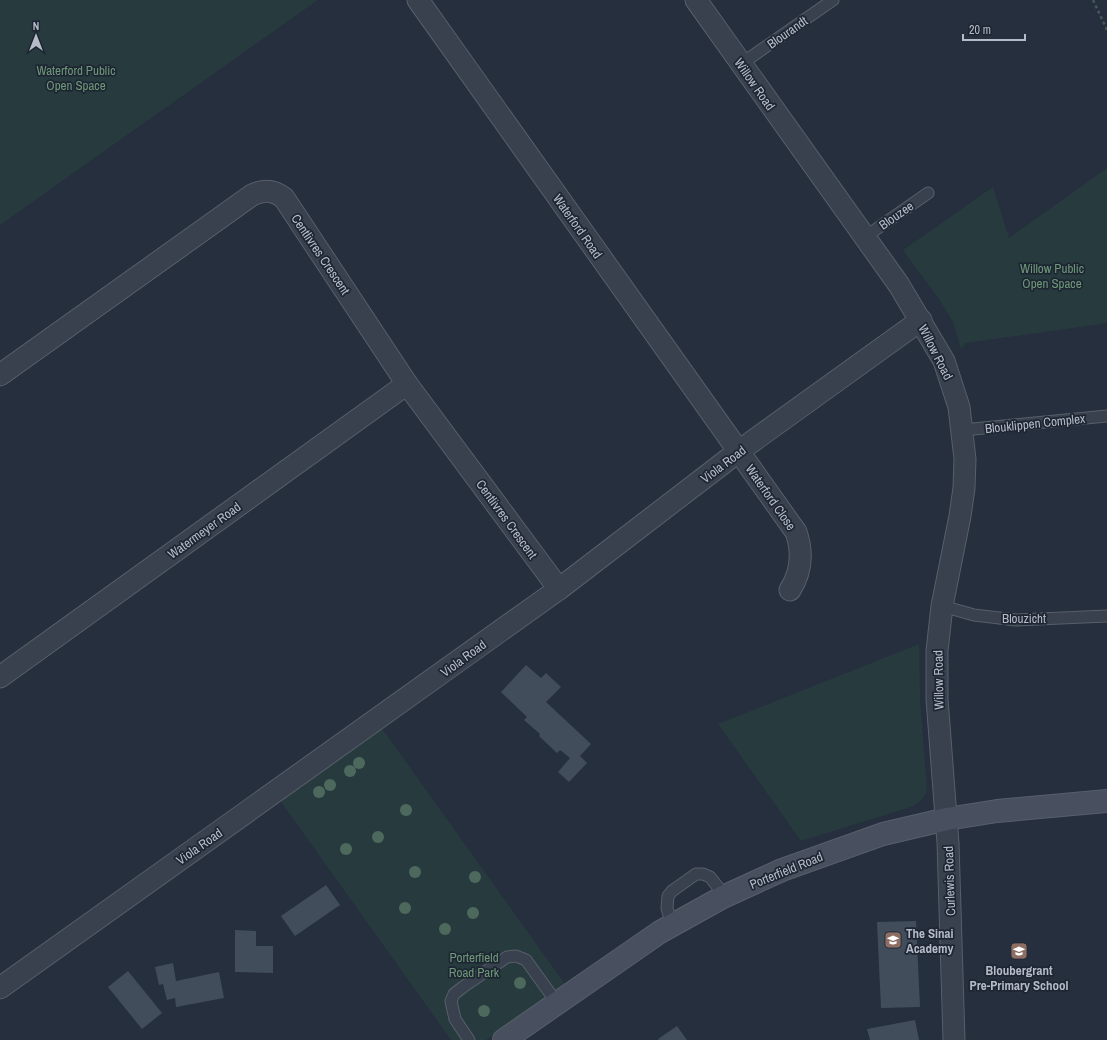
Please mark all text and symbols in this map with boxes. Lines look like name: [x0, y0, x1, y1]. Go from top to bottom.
street label: Blourandt: [764, 12, 811, 52]
north arrow: [16, 16, 56, 56]
scale bar: [963, 16, 1025, 42]
text: N: [33, 19, 39, 33]
text: 20 m: [969, 22, 991, 38]
street label: Willow Road: [730, 55, 779, 114]
park label: Waterford Public Open Space: [36, 62, 116, 94]
street label: Waterford Road: [549, 191, 606, 262]
street label: Blouzee: [876, 197, 917, 233]
street label: Centlivres Crescent: [287, 211, 354, 298]
park label: Willow Public Open Space: [1020, 260, 1084, 292]
street label: Willow Road: [914, 322, 957, 383]
street label: Blouklippen Complex: [984, 410, 1087, 437]
street label: Viola Road: [697, 442, 749, 487]
street label: Waterford Close: [742, 461, 800, 534]
street label: Centlivres Crescent: [472, 476, 541, 562]
street label: Watermeyer Road: [164, 498, 244, 563]
street label: Blouzicht: [1002, 610, 1046, 627]
street label: Viola Road: [437, 636, 490, 681]
street label: Willow Road: [929, 650, 948, 710]
street label: Viola Road: [173, 824, 226, 868]
street label: Curlewis Road: [940, 846, 959, 916]
street label: Porterfield Road: [747, 848, 825, 893]
place label: The Sinai Academy: [906, 925, 953, 957]
school or university icon: The Sinai Academy: [883, 930, 903, 950]
school or university icon: Bloubergrant Pre-Primary School: [1009, 941, 1029, 961]
park label: Porterfield Road Park: [449, 949, 500, 981]
place label: Bloubergrant Pre-Primary School: [970, 962, 1069, 994]

